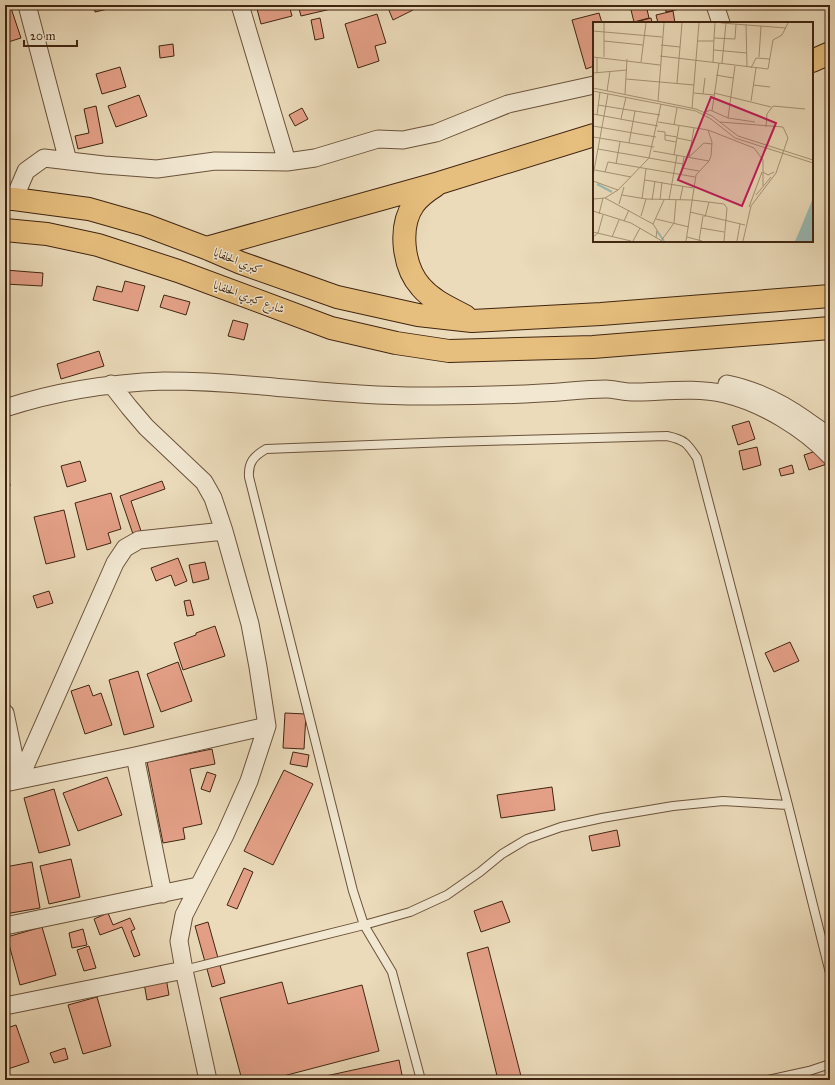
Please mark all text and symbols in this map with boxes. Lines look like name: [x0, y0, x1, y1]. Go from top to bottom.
scale bar: [24, 22, 77, 48]
inset map: [593, 22, 813, 242]
text: 20 m: [30, 29, 56, 43]
street label: كبري الحلفايا: [211, 245, 264, 280]
street label: شارع كبري الحلفايا: [210, 278, 287, 320]

